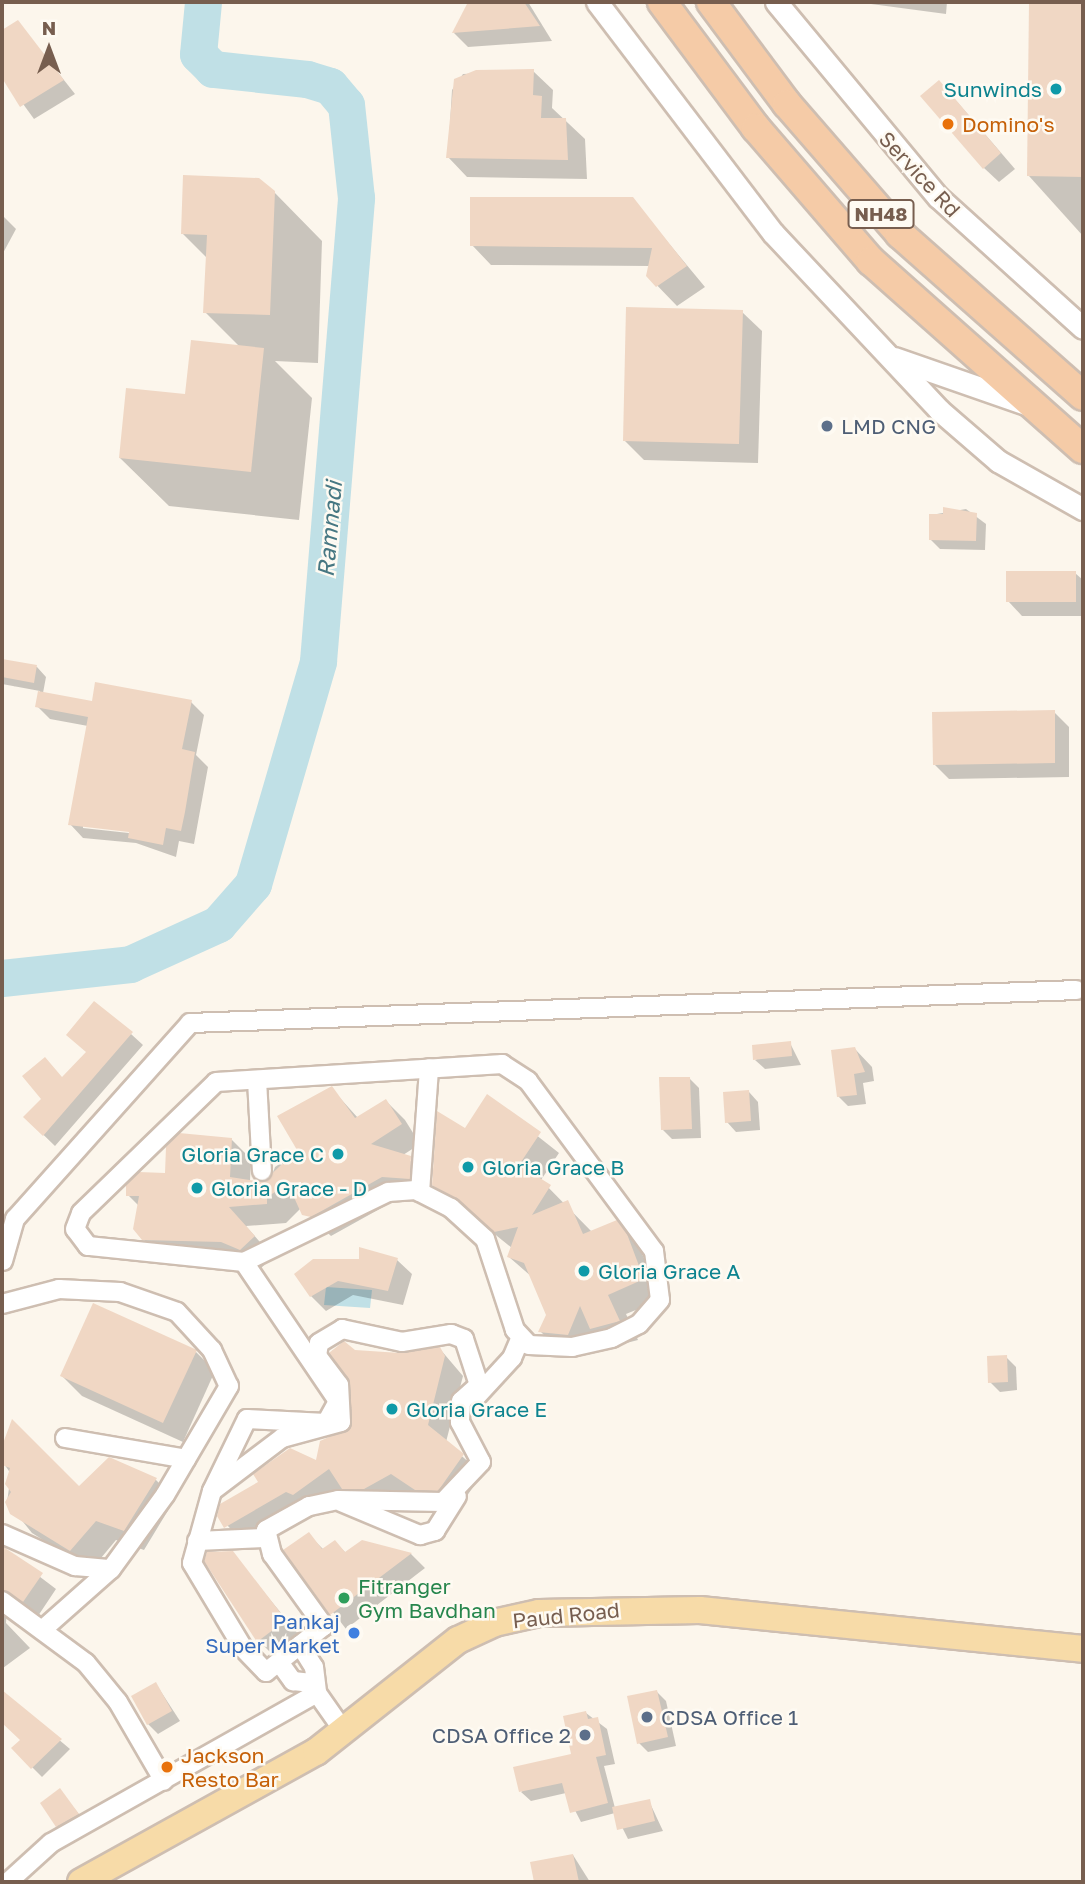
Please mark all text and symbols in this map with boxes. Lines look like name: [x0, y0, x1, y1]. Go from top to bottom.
north arrow: [14, 14, 84, 84]
text: N: [42, 16, 56, 39]
place label: Sunwinds: [944, 76, 1042, 102]
marker: Sunwinds: [1048, 81, 1064, 97]
place label: Domino's: [962, 111, 1055, 137]
marker: Domino's: [940, 116, 956, 132]
street label: Service Rd: [874, 126, 966, 222]
road number: NH48: [846, 198, 916, 230]
place label: LMD CNG: [841, 413, 936, 439]
marker: LMD CNG: [819, 418, 835, 434]
water label: Ramnadi: [311, 480, 347, 578]
place label: Gloria Grace C: [181, 1141, 324, 1167]
marker: Gloria Grace C: [330, 1146, 346, 1162]
place label: Gloria Grace B: [482, 1154, 624, 1180]
marker: Gloria Grace B: [460, 1159, 476, 1175]
place label: Gloria Grace - D: [211, 1175, 367, 1201]
marker: Gloria Grace - D: [189, 1180, 205, 1196]
place label: Gloria Grace A: [598, 1258, 740, 1284]
marker: Gloria Grace A: [576, 1263, 592, 1279]
place label: Gloria Grace E: [406, 1396, 547, 1422]
marker: Gloria Grace E: [384, 1401, 400, 1417]
place label: Fitranger Gym Bavdhan: [358, 1573, 496, 1623]
marker: Fitranger Gym Bavdhan: [336, 1590, 352, 1606]
street label: Paud Road: [511, 1597, 621, 1633]
place label: Pankaj Super Market: [205, 1608, 340, 1658]
marker: Pankaj Super Market: [346, 1625, 362, 1641]
place label: CDSA Office 1: [661, 1704, 798, 1730]
marker: CDSA Office 1: [639, 1709, 655, 1725]
place label: CDSA Office 2: [432, 1722, 571, 1748]
marker: CDSA Office 2: [577, 1727, 593, 1743]
place label: Jackson Resto Bar: [181, 1742, 279, 1792]
marker: Jackson Resto Bar: [159, 1759, 175, 1775]

